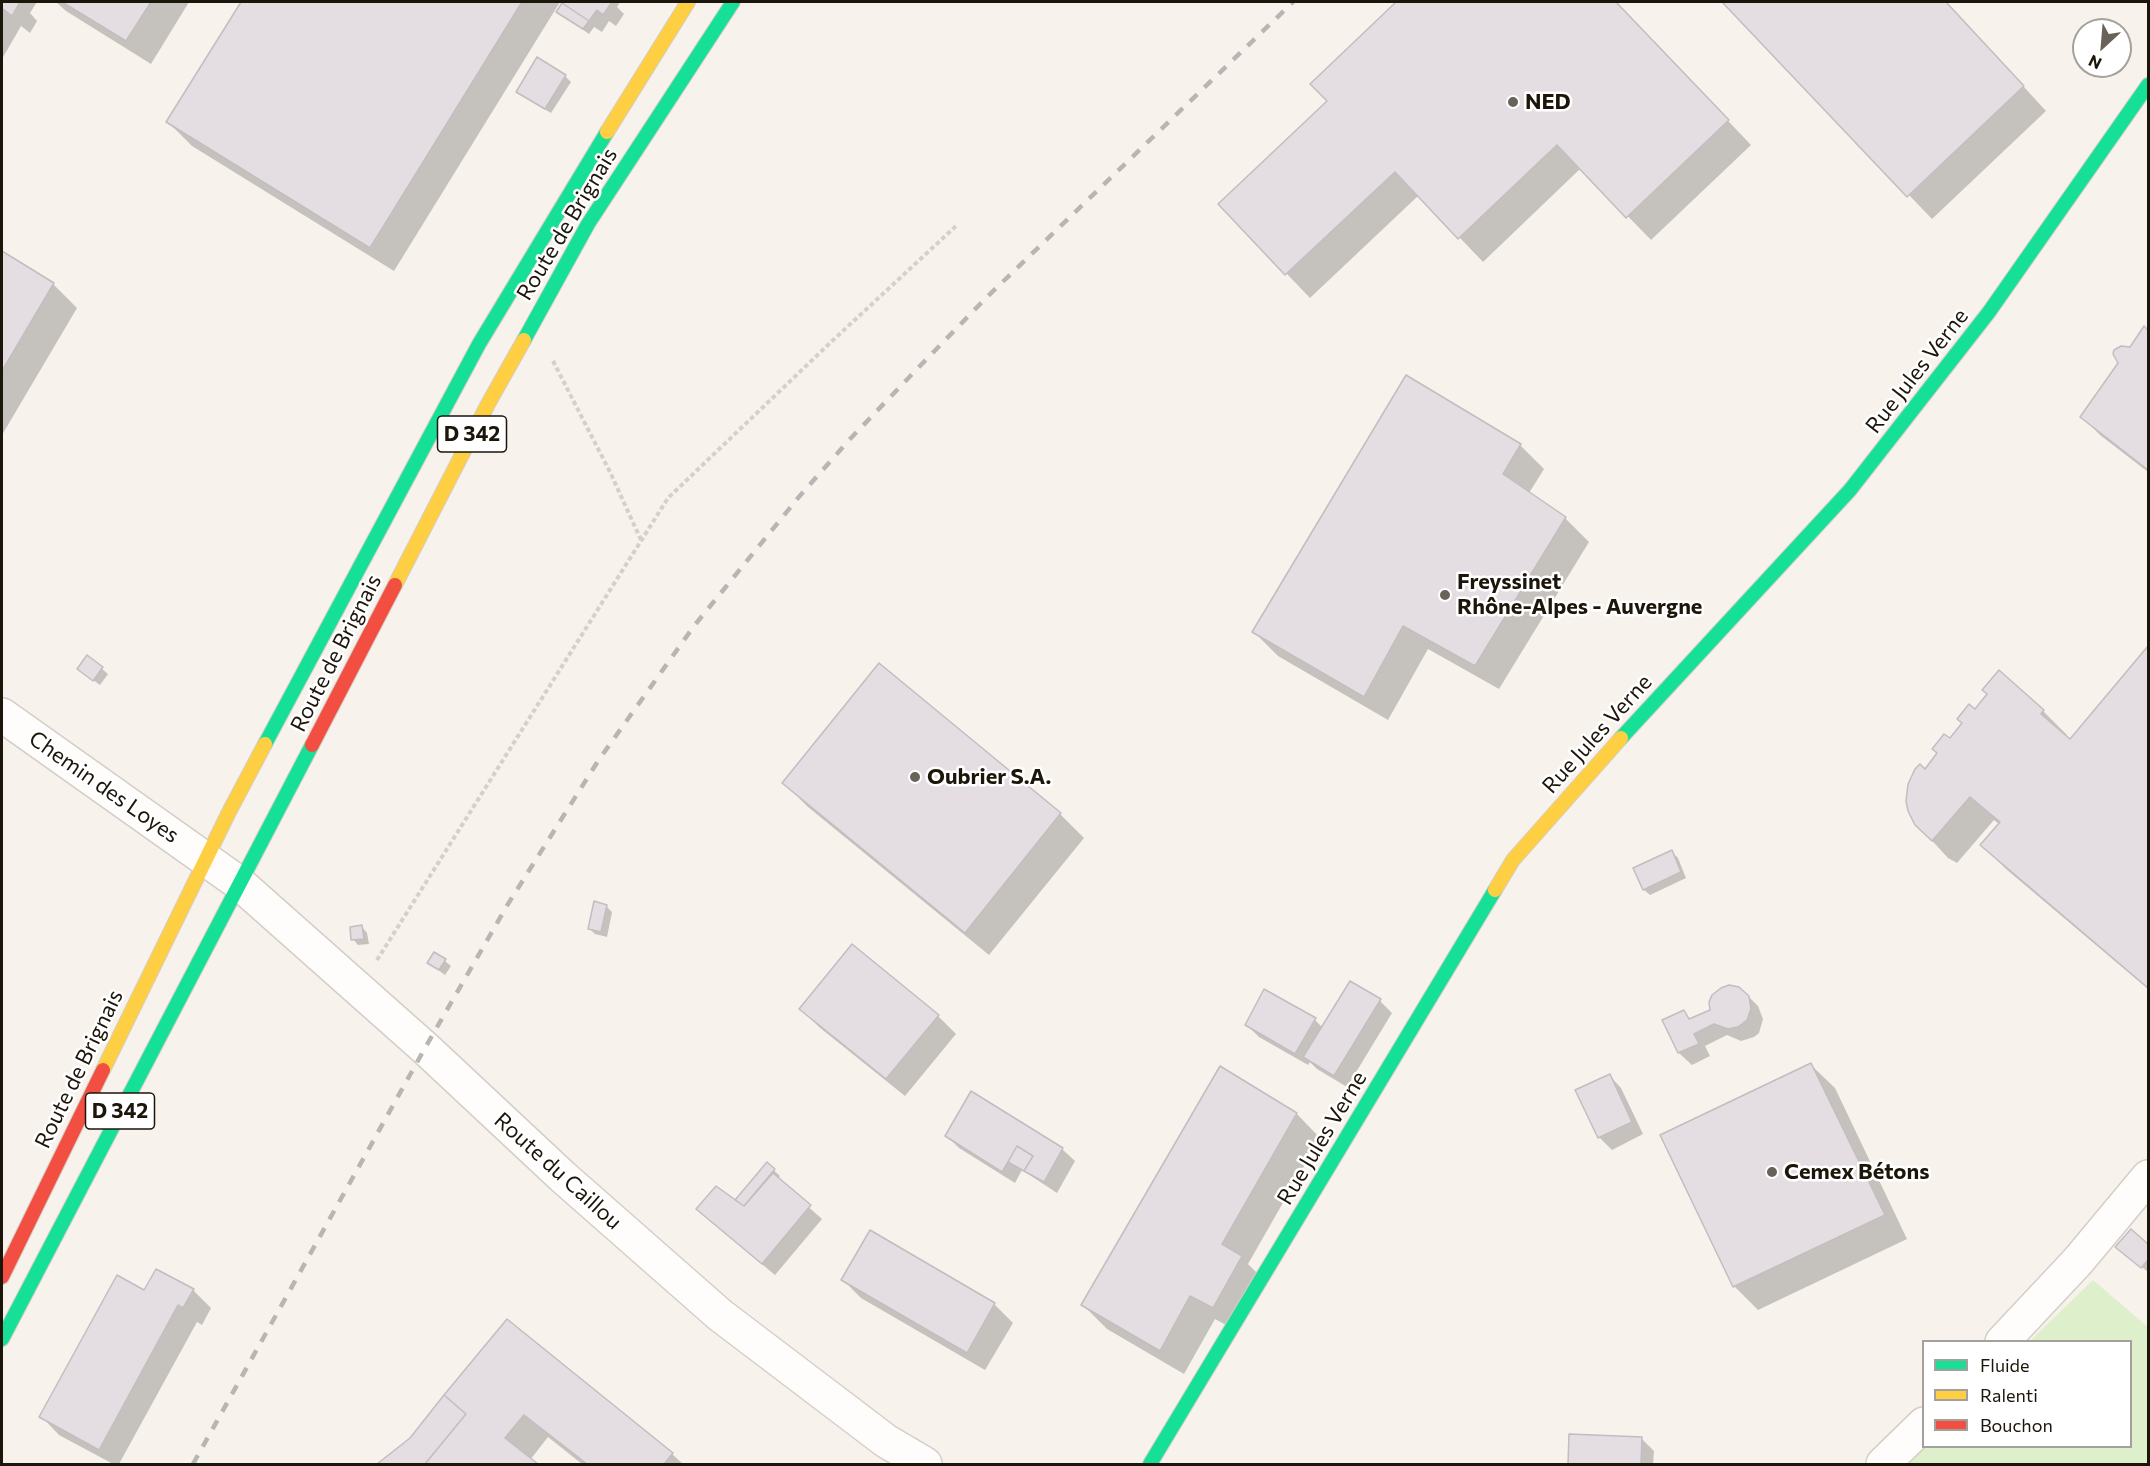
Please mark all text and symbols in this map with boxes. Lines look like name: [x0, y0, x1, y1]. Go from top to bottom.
north arrow: [2072, 18, 2132, 78]
text: N: [2085, 52, 2104, 74]
place label: NED: [1525, 89, 1571, 115]
marker: NED: [1506, 95, 1520, 109]
street label: Route de Brignais: [511, 143, 623, 305]
street label: Rue Jules Verne: [1860, 303, 1974, 439]
road number: D 342: [438, 416, 506, 452]
place label: Freyssinet Rhône-Alpes - Auvergne: [1457, 569, 1702, 620]
street label: Route de Brignais: [285, 570, 387, 736]
marker: Freyssinet Rhône-Alpes - Auvergne: [1438, 588, 1452, 602]
street label: Rue Jules Verne: [1537, 669, 1657, 799]
street label: Chemin des Loyes: [24, 725, 184, 849]
place label: Oubrier S.A.: [927, 764, 1051, 790]
marker: Oubrier S.A.: [908, 770, 922, 784]
street label: Route de Brignais: [29, 985, 129, 1153]
street label: Rue Jules Verne: [1272, 1066, 1372, 1210]
road number: D 342: [86, 1093, 154, 1129]
street label: Route du Caillou: [489, 1107, 627, 1235]
place label: Cemex Bétons: [1784, 1159, 1929, 1185]
marker: Cemex Bétons: [1765, 1165, 1779, 1179]
legend: [1922, 1340, 2132, 1448]
text: Fluide: [1980, 1354, 2029, 1376]
text: Ralenti: [1980, 1384, 2038, 1406]
text: Bouchon: [1980, 1414, 2053, 1436]

